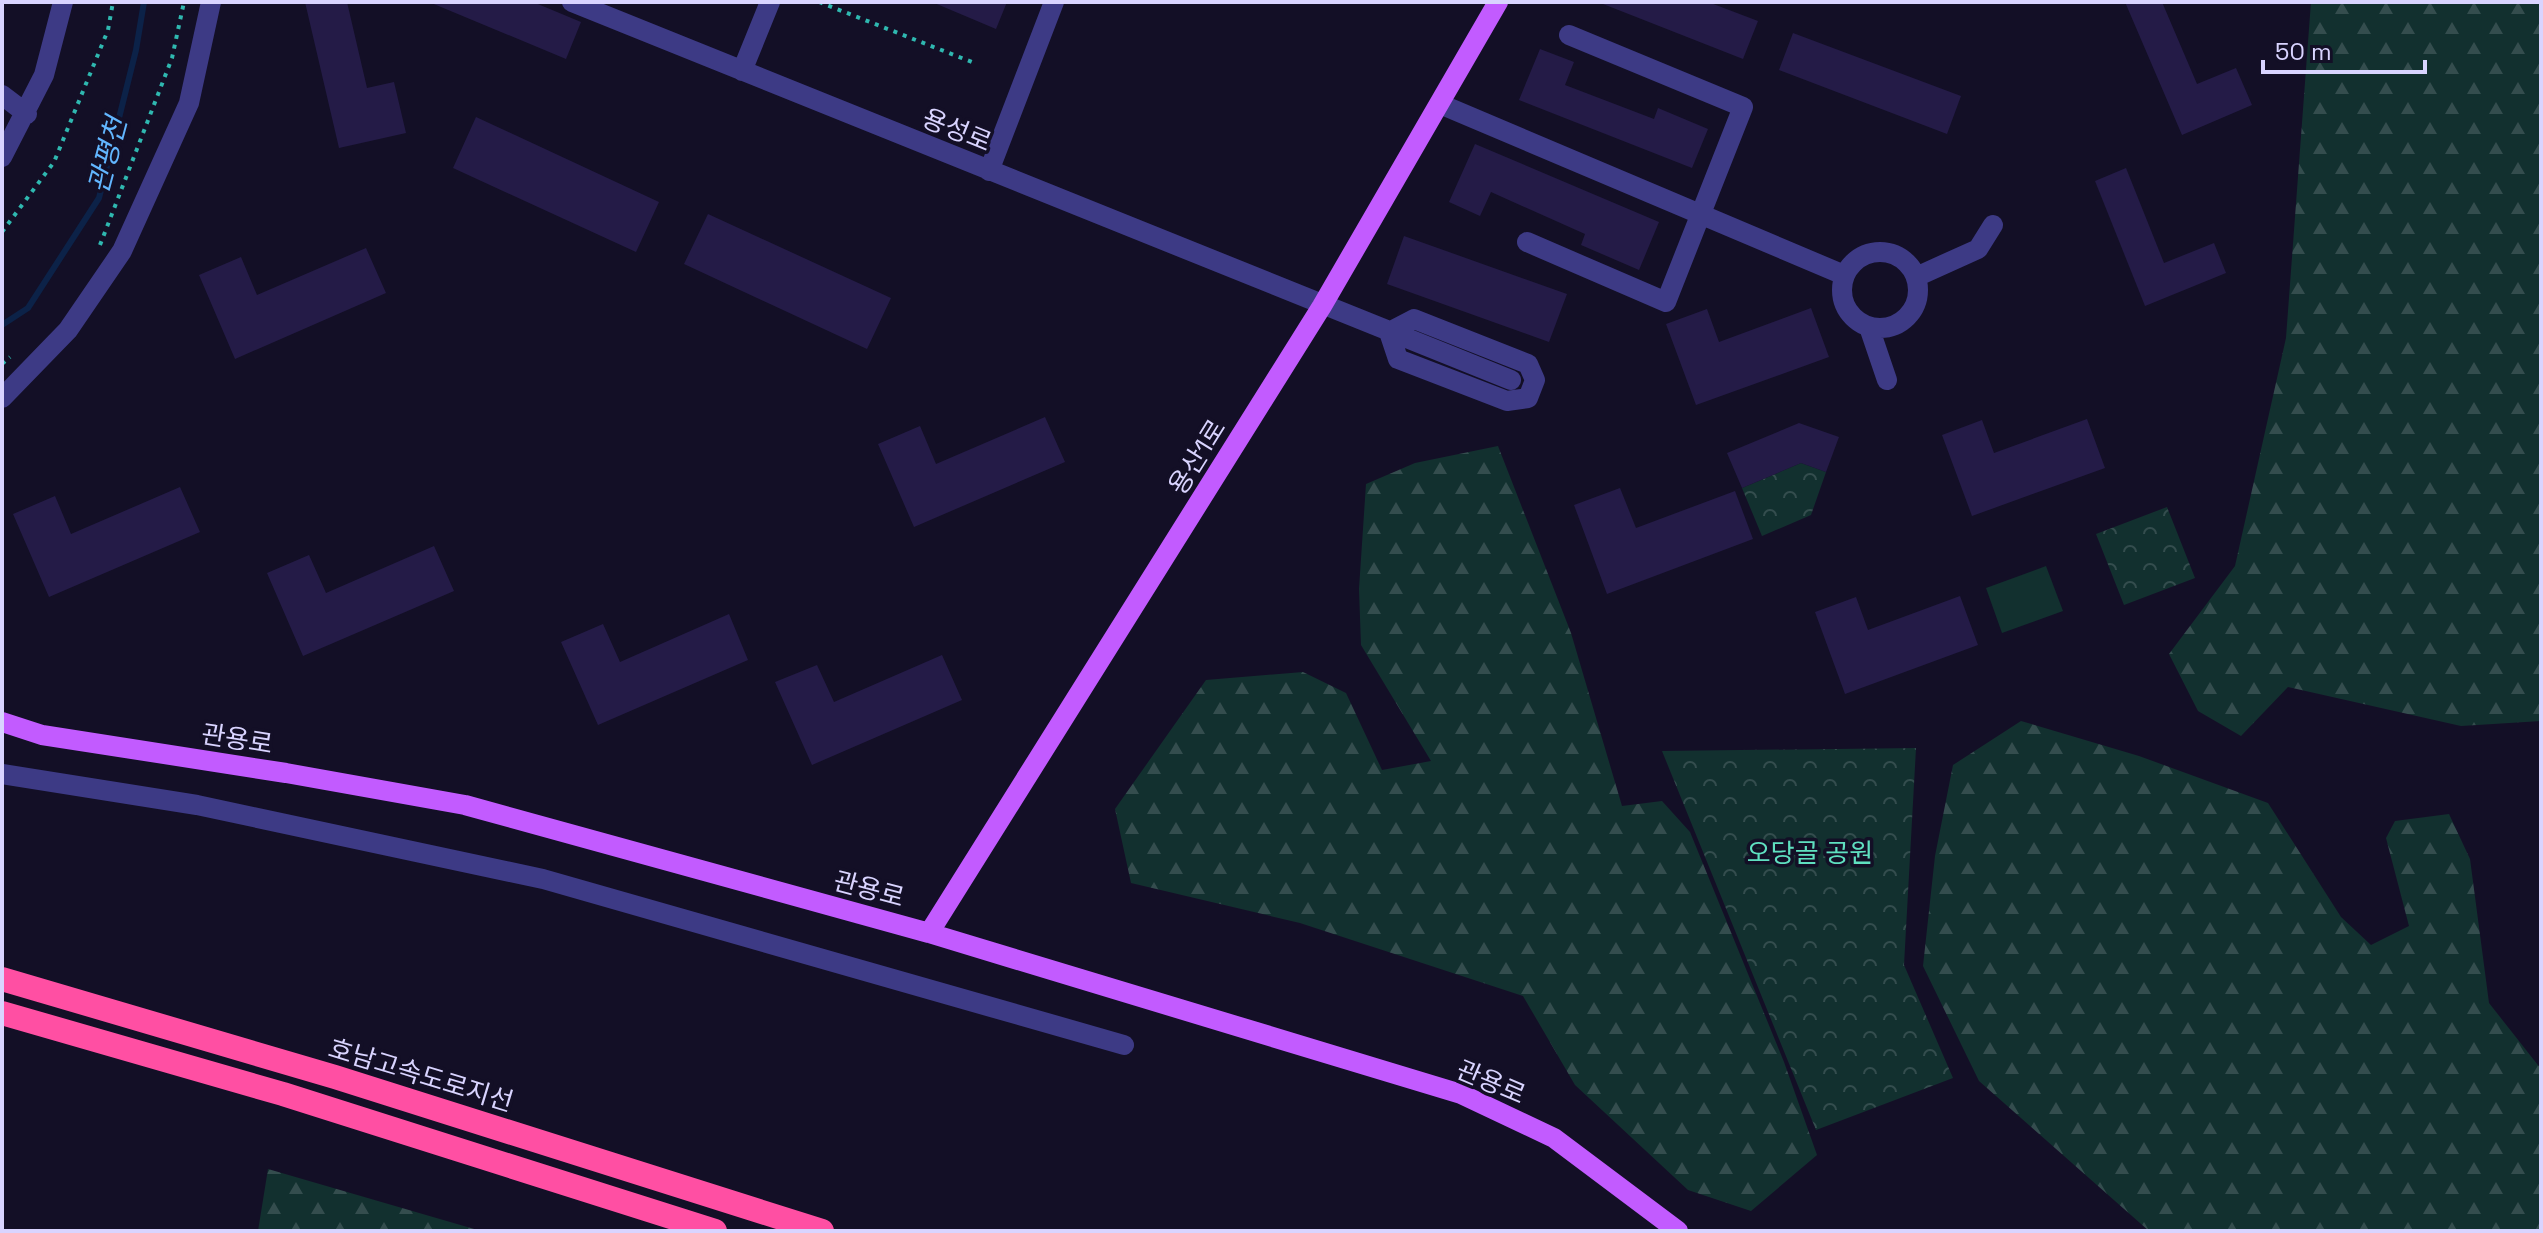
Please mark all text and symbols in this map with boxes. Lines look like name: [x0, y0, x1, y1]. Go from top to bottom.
scale bar: [2263, 24, 2425, 74]
text: 50 m: [2275, 36, 2332, 67]
street label: 용성로: [917, 101, 997, 159]
water label: 관평천: [80, 110, 135, 197]
street label: 용산1로: [1161, 413, 1233, 501]
street label: 관용로: [199, 717, 275, 761]
park label: 오당골 공원: [1747, 836, 1873, 870]
street label: 관용로: [830, 863, 908, 915]
street label: 호남고속도로지선: [325, 1031, 517, 1119]
street label: 관용로: [1451, 1052, 1531, 1112]

